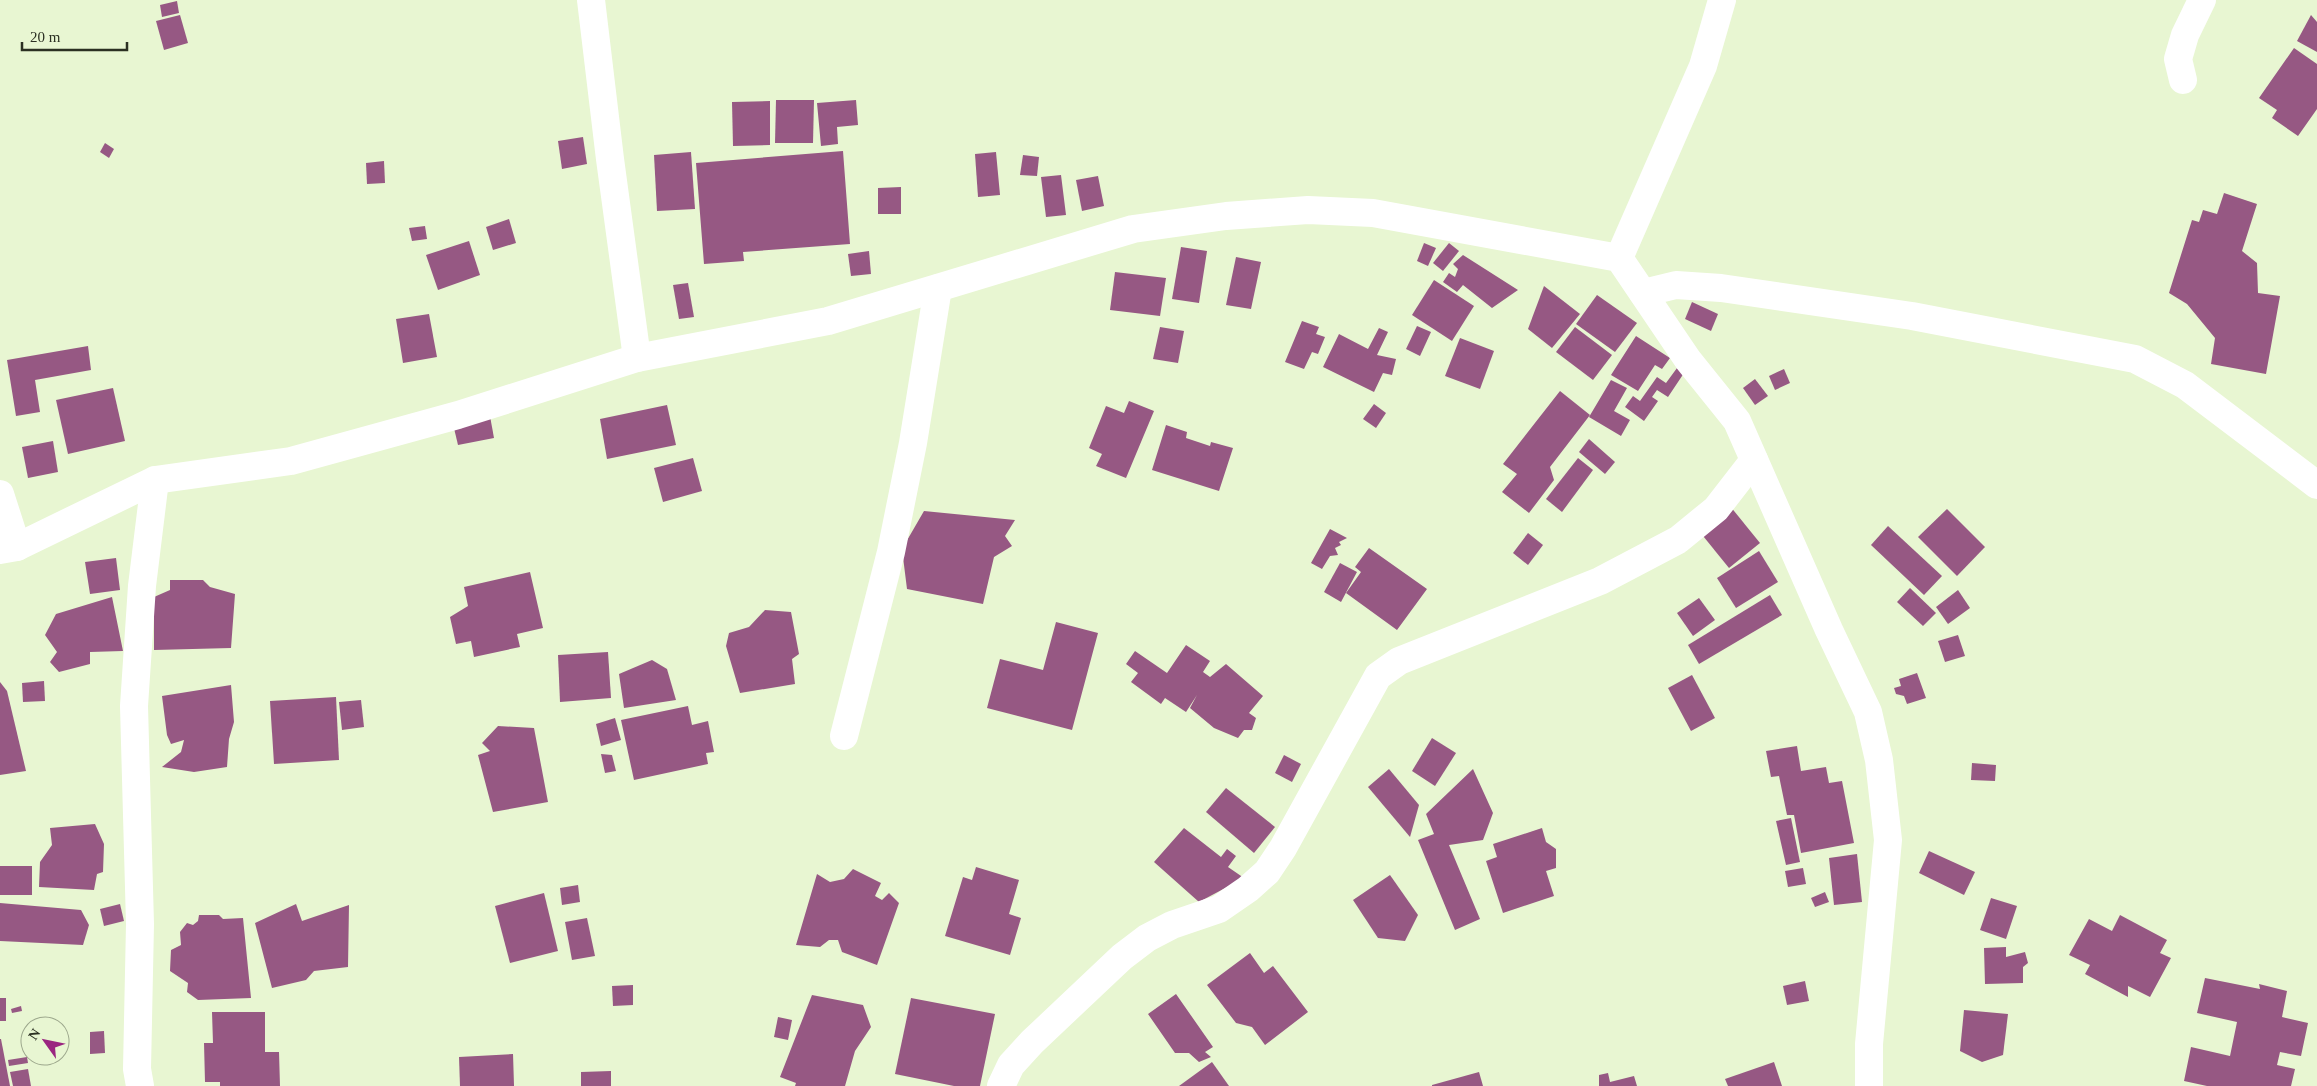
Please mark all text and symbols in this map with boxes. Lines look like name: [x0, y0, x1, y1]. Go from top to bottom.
scale bar: [22, 20, 128, 52]
text: 20 m: [30, 29, 61, 45]
north arrow: [20, 1016, 70, 1066]
text: N: [25, 1026, 44, 1043]

